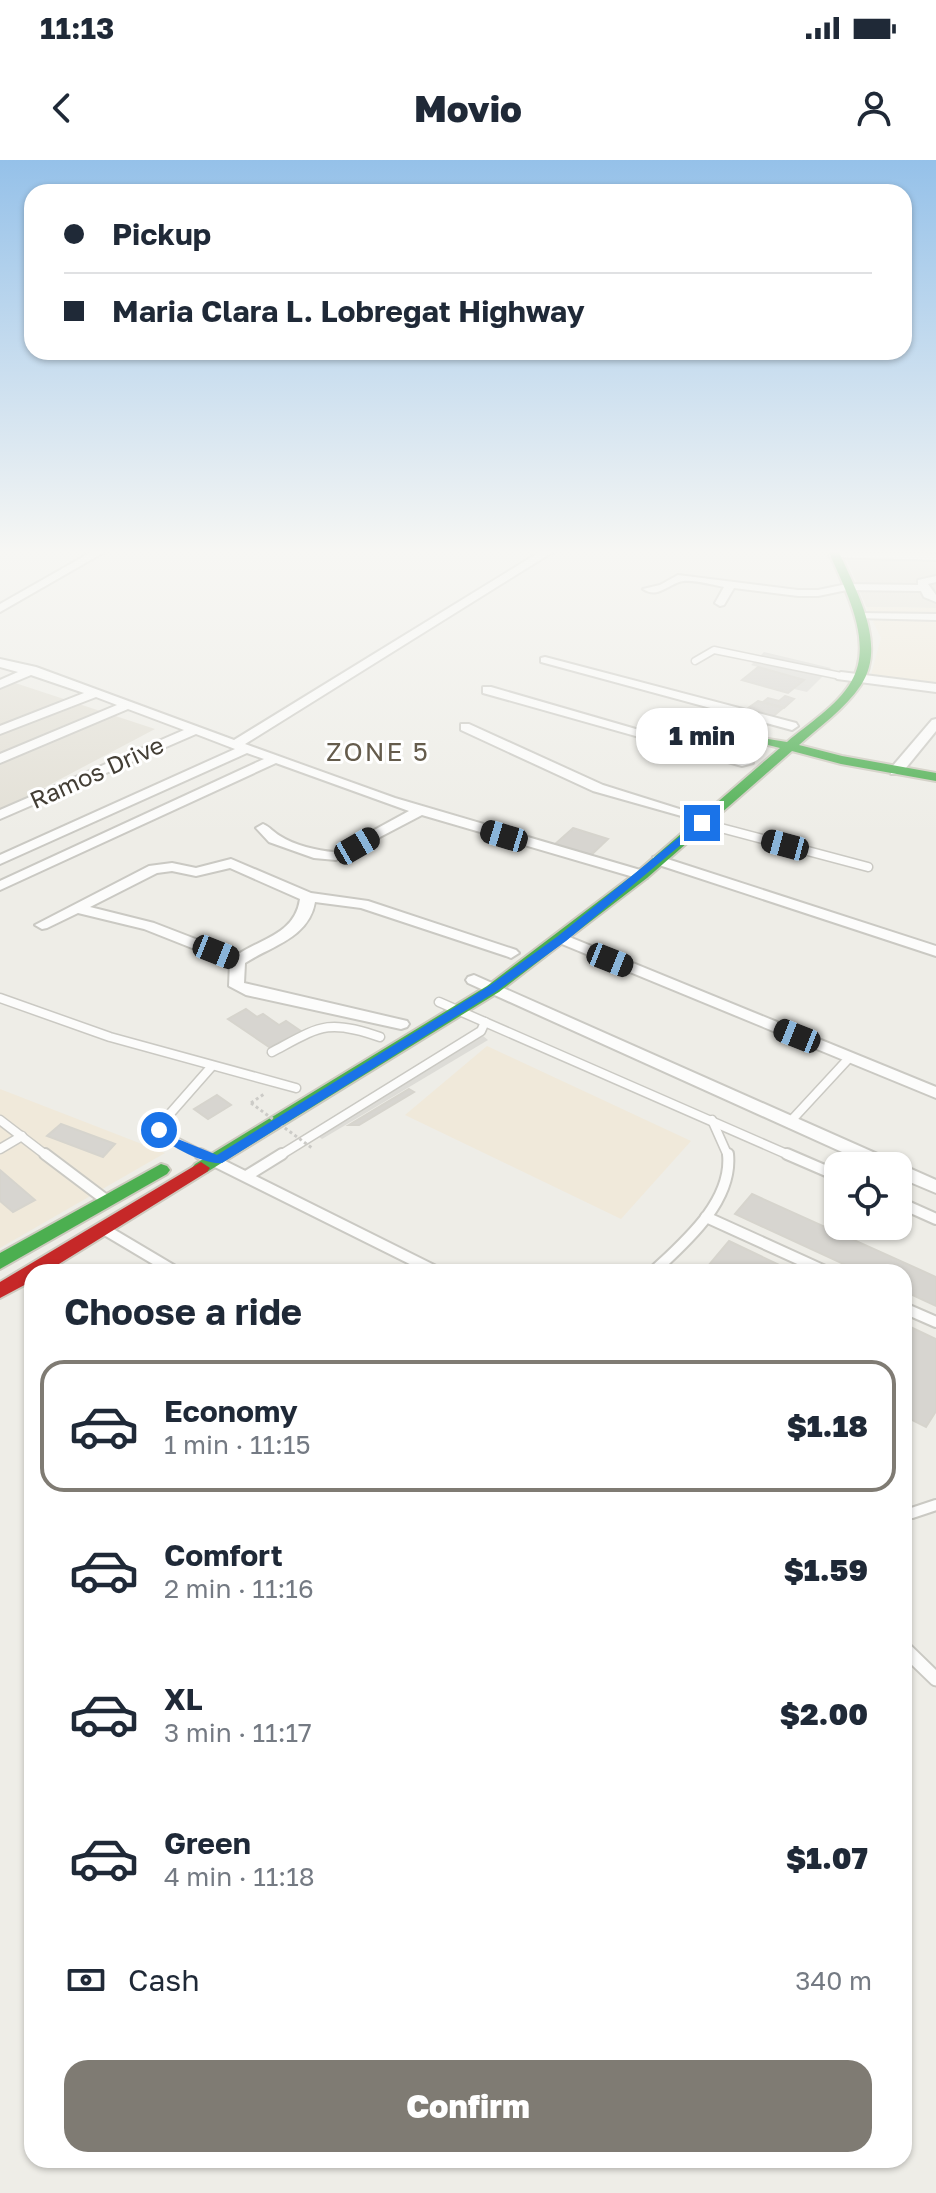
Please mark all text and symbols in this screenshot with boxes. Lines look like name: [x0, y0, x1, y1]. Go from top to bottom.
text: 11:13: [40, 10, 114, 46]
icon: back: [40, 86, 84, 130]
icon: person: [852, 86, 896, 130]
text: Movio: [414, 87, 522, 130]
text: Pickup: [112, 216, 211, 252]
text: Maria Clara L. Lobregat Highway: [112, 293, 585, 329]
callout: 1 min: [636, 707, 768, 763]
text: 1 min: [669, 720, 735, 751]
street label: Ramos Drive: [25, 729, 168, 814]
district label: ZONE 5: [326, 736, 430, 767]
route end: [684, 805, 720, 841]
car: [478, 818, 530, 854]
car: [330, 824, 384, 868]
car: [759, 827, 811, 863]
car: [189, 932, 243, 972]
car: [583, 940, 637, 980]
car: [770, 1016, 824, 1056]
route start: [141, 1112, 177, 1148]
map controls: [824, 1152, 912, 1240]
button: locate: [824, 1152, 912, 1240]
text: Choose a ride: [64, 1290, 302, 1333]
icon: car: [68, 1390, 140, 1462]
text: Economy: [164, 1393, 298, 1429]
text: $1.18: [787, 1408, 868, 1444]
text: 1 min · 11:15: [164, 1429, 311, 1460]
icon: car: [68, 1534, 140, 1606]
text: Comfort: [164, 1537, 283, 1573]
text: $1.59: [784, 1552, 868, 1588]
text: 2 min · 11:16: [164, 1573, 314, 1604]
icon: car: [68, 1678, 140, 1750]
text: XL: [164, 1681, 203, 1717]
text: $2.00: [780, 1696, 868, 1732]
text: 3 min · 11:17: [164, 1717, 312, 1748]
icon: car: [68, 1822, 140, 1894]
text: Green: [164, 1825, 251, 1861]
text: $1.07: [786, 1840, 868, 1876]
text: 4 min · 11:18: [164, 1861, 315, 1892]
icon: cash: [64, 1958, 108, 2002]
text: Cash: [128, 1962, 200, 1998]
text: 340 m: [795, 1965, 872, 1996]
button: Confirm: [64, 2060, 872, 2152]

